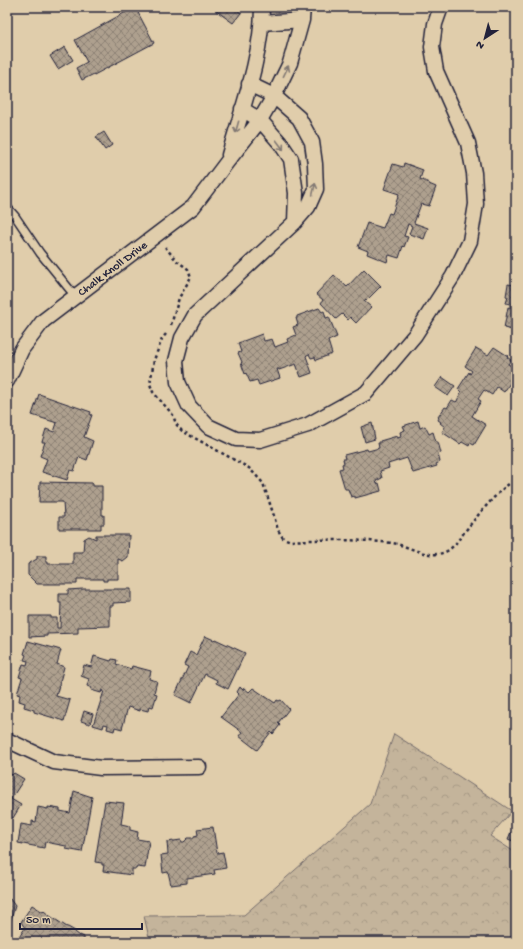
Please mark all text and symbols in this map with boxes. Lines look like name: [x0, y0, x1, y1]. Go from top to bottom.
north arrow: [465, 18, 505, 58]
text: N: [474, 38, 487, 51]
one-way arrow: [283, 65, 290, 77]
one-way arrow: [233, 120, 240, 133]
one-way arrow: [276, 139, 285, 150]
one-way arrow: [311, 183, 319, 196]
street label: Chalk Knoll Drive: [76, 238, 151, 300]
scale bar: [20, 905, 142, 931]
text: 50 m: [26, 914, 51, 928]

